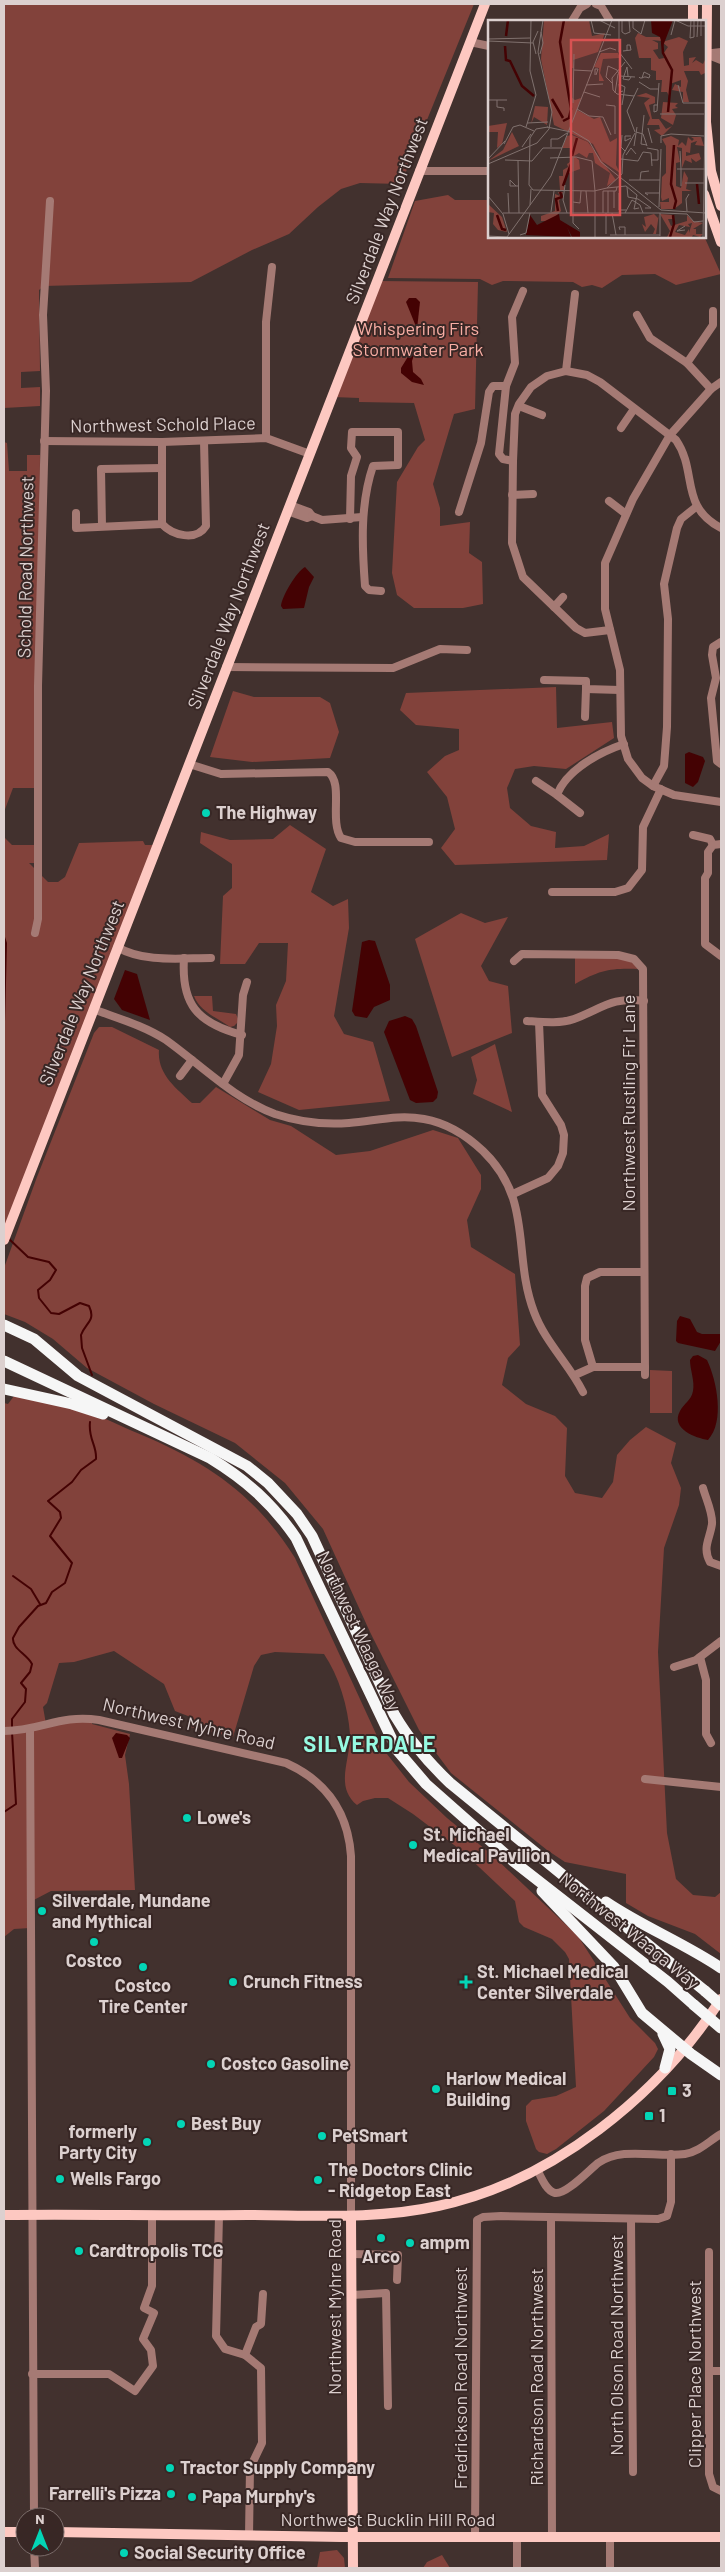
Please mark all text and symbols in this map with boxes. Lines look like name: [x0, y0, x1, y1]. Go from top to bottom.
inset map: [488, 20, 705, 238]
street label: Silverdale Way Northwest: [340, 114, 432, 307]
park label: Whispering Firs Stormwater Park: [352, 317, 484, 360]
street label: Northwest Schold Place: [70, 411, 256, 437]
street label: Schold Road Northwest: [12, 476, 38, 658]
street label: Silverdale Way Northwest: [182, 519, 274, 712]
place label: The Highway: [216, 801, 317, 823]
marker: The Highway: [200, 807, 212, 819]
street label: Silverdale Way Northwest: [34, 897, 128, 1089]
street label: Northwest Rustling Fir Lane: [617, 995, 639, 1211]
street label: Northwest Waaga Way: [313, 1547, 407, 1714]
street label: Northwest Myhre Road: [101, 1693, 277, 1754]
district label: SILVERDALE: [303, 1730, 437, 1756]
place label: Lowe's: [197, 1806, 251, 1828]
marker: Lowe's: [181, 1812, 193, 1824]
place label: St. Michael Medical Pavilion: [423, 1823, 550, 1866]
marker: St. Michael Medical Pavilion: [407, 1839, 419, 1851]
street label: Northwest Waaga Way: [555, 1867, 704, 1993]
place label: Silverdale, Mundane and Mythical: [52, 1889, 211, 1932]
marker: Silverdale, Mundane and Mythical: [36, 1905, 48, 1917]
marker: Costco: [88, 1936, 100, 1948]
place label: Costco: [66, 1949, 122, 1971]
place label: St. Michael Medical Center Silverdale: [477, 1960, 628, 2003]
marker: Costco Tire Center: [137, 1961, 149, 1973]
place label: Crunch Fitness: [243, 1970, 363, 1992]
place label: Costco Tire Center: [98, 1974, 188, 2017]
marker: St. Michael Medical Center Silverdale: [459, 1975, 473, 1989]
marker: Crunch Fitness: [227, 1976, 239, 1988]
place label: Costco Gasoline: [221, 2052, 349, 2074]
marker: Costco Gasoline: [205, 2058, 217, 2070]
place label: Harlow Medical Building: [446, 2067, 566, 2110]
place label: 3: [682, 2079, 692, 2101]
marker: Harlow Medical Building: [430, 2083, 442, 2095]
marker: 3: [666, 2085, 678, 2097]
place label: 1: [659, 2104, 665, 2126]
marker: 1: [643, 2110, 655, 2122]
place label: Best Buy: [191, 2112, 261, 2134]
marker: Best Buy: [175, 2118, 187, 2130]
place label: formerly Party City: [59, 2120, 137, 2163]
place label: PetSmart: [332, 2124, 408, 2146]
marker: PetSmart: [316, 2130, 328, 2142]
marker: formerly Party City: [141, 2136, 153, 2148]
place label: The Doctors Clinic - Ridgetop East: [328, 2158, 473, 2201]
place label: Wells Fargo: [70, 2167, 161, 2189]
marker: Wells Fargo: [54, 2173, 66, 2185]
marker: The Doctors Clinic - Ridgetop East: [312, 2174, 324, 2186]
street label: Northwest Myhre Road: [323, 2219, 345, 2395]
place label: ampm: [420, 2231, 470, 2253]
marker: Arco: [375, 2232, 387, 2244]
street label: North Olson Road Northwest: [605, 2234, 627, 2456]
marker: ampm: [404, 2237, 416, 2249]
place label: Cardtropolis TCG: [89, 2239, 224, 2261]
marker: Cardtropolis TCG: [73, 2245, 85, 2257]
place label: Arco: [362, 2245, 400, 2267]
street label: Fredrickson Road Northwest: [449, 2267, 471, 2489]
street label: Richardson Road Northwest: [525, 2268, 547, 2486]
street label: Clipper Place Northwest: [683, 2280, 705, 2468]
place label: Tractor Supply Company: [180, 2456, 375, 2478]
marker: Tractor Supply Company: [164, 2462, 176, 2474]
place label: Farrelli's Pizza: [49, 2482, 161, 2504]
place label: Papa Murphy's: [202, 2485, 315, 2507]
marker: Farrelli's Pizza: [165, 2488, 177, 2500]
marker: Papa Murphy's: [186, 2491, 198, 2503]
north arrow: [15, 2507, 65, 2557]
street label: Northwest Bucklin Hill Road: [281, 2508, 495, 2530]
text: N: [35, 2510, 45, 2527]
place label: Social Security Office: [134, 2541, 306, 2563]
marker: Social Security Office: [118, 2547, 130, 2559]

